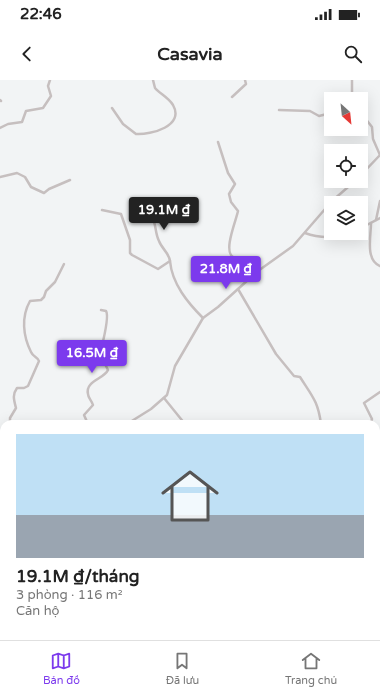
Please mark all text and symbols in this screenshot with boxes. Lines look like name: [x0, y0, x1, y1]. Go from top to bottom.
text: 22:46: [20, 5, 62, 23]
icon: back: [16, 43, 38, 65]
text: Casavia: [157, 43, 223, 65]
icon: search: [342, 43, 364, 65]
north arrow: [324, 92, 368, 136]
map controls: [324, 92, 368, 240]
button: locate: [324, 144, 368, 188]
button: layers: [324, 196, 368, 240]
pin: 19.1M ₫: [127, 197, 201, 231]
text: 19.1M ₫: [138, 202, 190, 218]
pin: 21.8M ₫: [189, 256, 263, 290]
text: 21.8M ₫: [200, 261, 252, 277]
pin: 16.5M ₫: [55, 340, 129, 374]
text: 16.5M ₫: [66, 345, 118, 361]
icon: home: [154, 460, 226, 532]
text: 19.1M ₫/tháng: [16, 566, 139, 587]
text: 3 phòng · 116 m²: [16, 587, 122, 603]
text: Căn hộ: [16, 603, 59, 619]
tab: Bản đồ: [43, 650, 80, 687]
tab: Đã lưu: [166, 650, 199, 687]
tab: Trang chủ: [285, 650, 337, 687]

